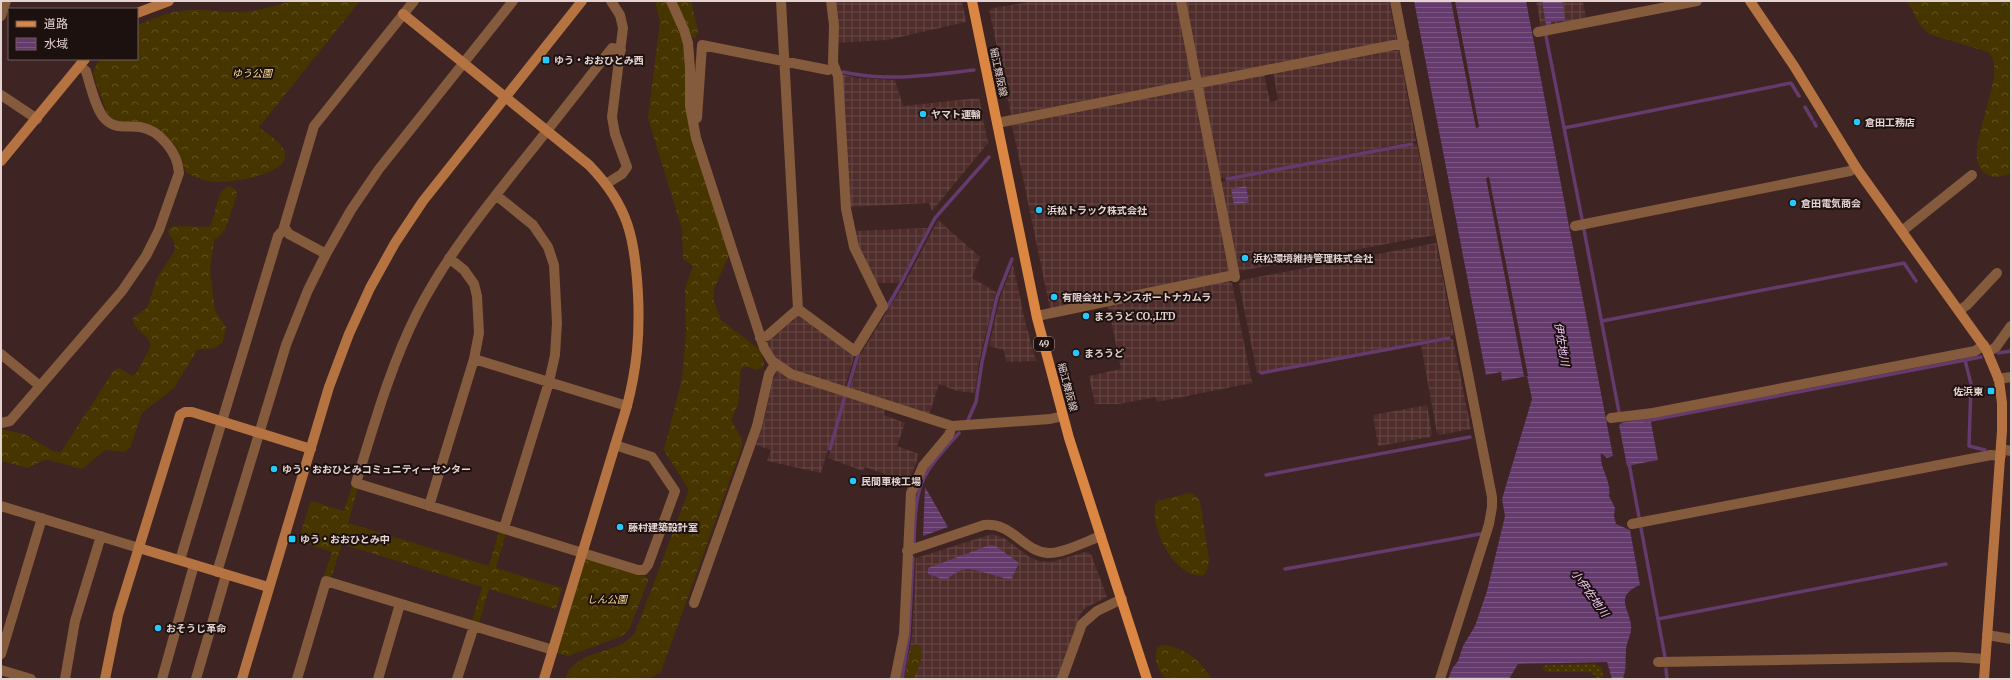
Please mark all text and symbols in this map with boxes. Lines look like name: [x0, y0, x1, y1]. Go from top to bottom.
legend: [8, 8, 138, 60]
text: 道路: [44, 16, 68, 31]
text: 水域: [44, 36, 68, 51]
street label: 細江舞阪線: [987, 46, 1010, 98]
place label: ゆう・おおひとみ西: [554, 54, 644, 67]
marker: ゆう・おおひとみ西: [541, 55, 551, 65]
park label: ゆう公園: [232, 67, 274, 80]
place label: ヤマト運輸: [931, 108, 981, 121]
marker: ヤマト運輸: [918, 109, 928, 119]
place label: 倉田工務店: [1865, 116, 1915, 129]
marker: 倉田工務店: [1852, 117, 1862, 127]
place label: 倉田電気商会: [1801, 197, 1861, 210]
marker: 倉田電気商会: [1788, 198, 1798, 208]
place label: 浜松トラック株式会社: [1047, 204, 1148, 217]
marker: 浜松トラック株式会社: [1034, 205, 1044, 215]
place label: 浜松環境維持管理株式会社: [1253, 252, 1374, 265]
marker: 浜松環境維持管理株式会社: [1240, 253, 1250, 263]
place label: 有限会社トランスポートナカムラ: [1062, 291, 1211, 304]
marker: 有限会社トランスポートナカムラ: [1049, 292, 1059, 302]
place label: まろうど CO.,LTD: [1094, 310, 1176, 323]
marker: まろうど CO.,LTD: [1081, 311, 1091, 321]
water label: 伊佐地川: [1552, 321, 1573, 368]
road number: 49: [1034, 337, 1054, 351]
place label: まろうど: [1084, 347, 1124, 360]
marker: まろうど: [1071, 348, 1081, 358]
street label: 細江舞阪線: [1055, 361, 1080, 413]
place label: 佐浜東: [1953, 385, 1984, 398]
marker: 佐浜東: [1986, 386, 1996, 396]
place label: ゆう・おおひとみコミュニティーセンター: [282, 463, 471, 476]
marker: ゆう・おおひとみコミュニティーセンター: [269, 464, 279, 474]
place label: 民間車検工場: [861, 475, 921, 488]
marker: 民間車検工場: [848, 476, 858, 486]
place label: 藤村建築設計室: [628, 521, 698, 534]
marker: 藤村建築設計室: [615, 522, 625, 532]
place label: ゆう・おおひとみ中: [300, 533, 390, 546]
marker: ゆう・おおひとみ中: [287, 534, 297, 544]
water label: 小伊佐地川: [1568, 567, 1612, 620]
park label: しん公園: [587, 593, 629, 606]
place label: おそうじ革命: [166, 622, 227, 635]
marker: おそうじ革命: [153, 623, 163, 633]

